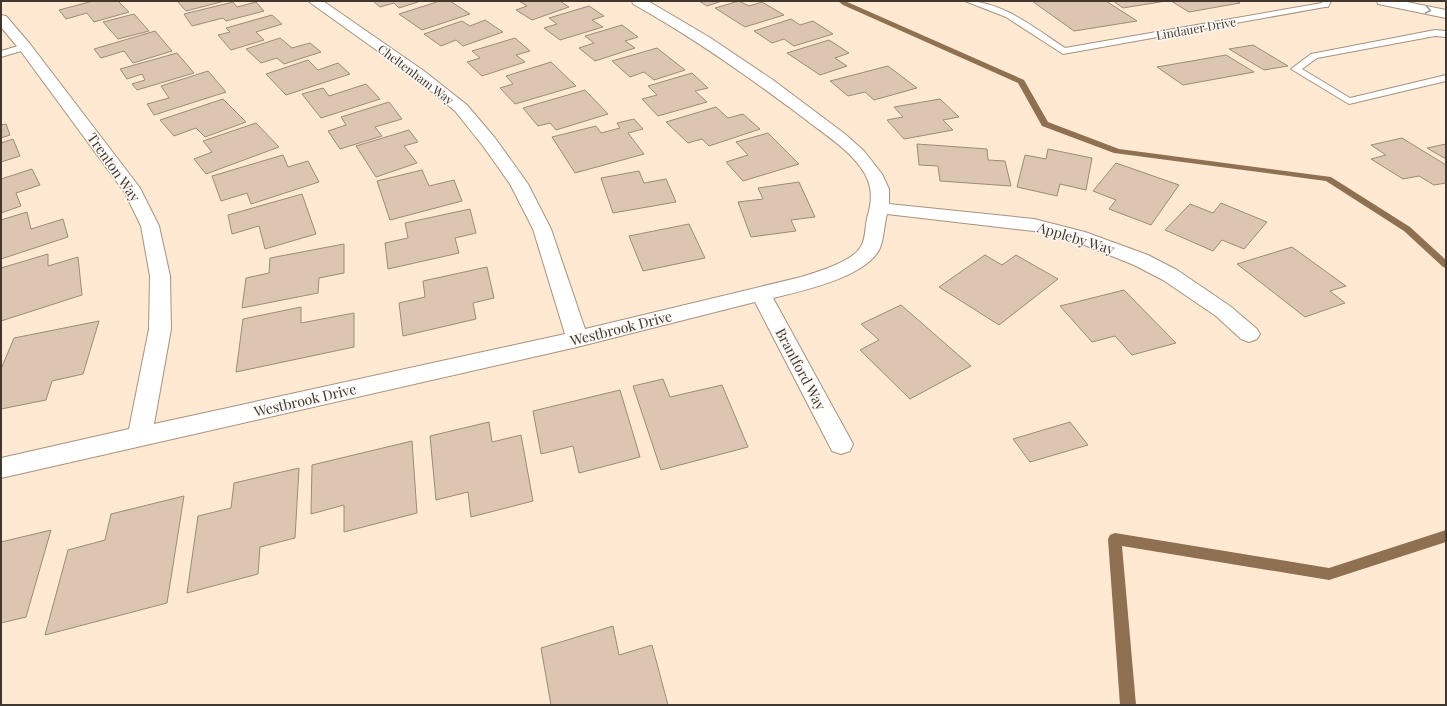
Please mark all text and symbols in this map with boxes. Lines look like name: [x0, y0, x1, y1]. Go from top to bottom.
one-way arrow: [1425, 6, 1431, 14]
street label: Lindauer Drive: [1155, 13, 1237, 43]
street label: Cheltenham Way: [375, 40, 457, 108]
street label: Trenton Way: [83, 129, 145, 205]
street label: Appleby Way: [1034, 217, 1117, 259]
street label: Westbrook Drive: [567, 306, 674, 350]
street label: Brantford Way: [771, 325, 831, 413]
street label: Westbrook Drive: [251, 379, 358, 421]

